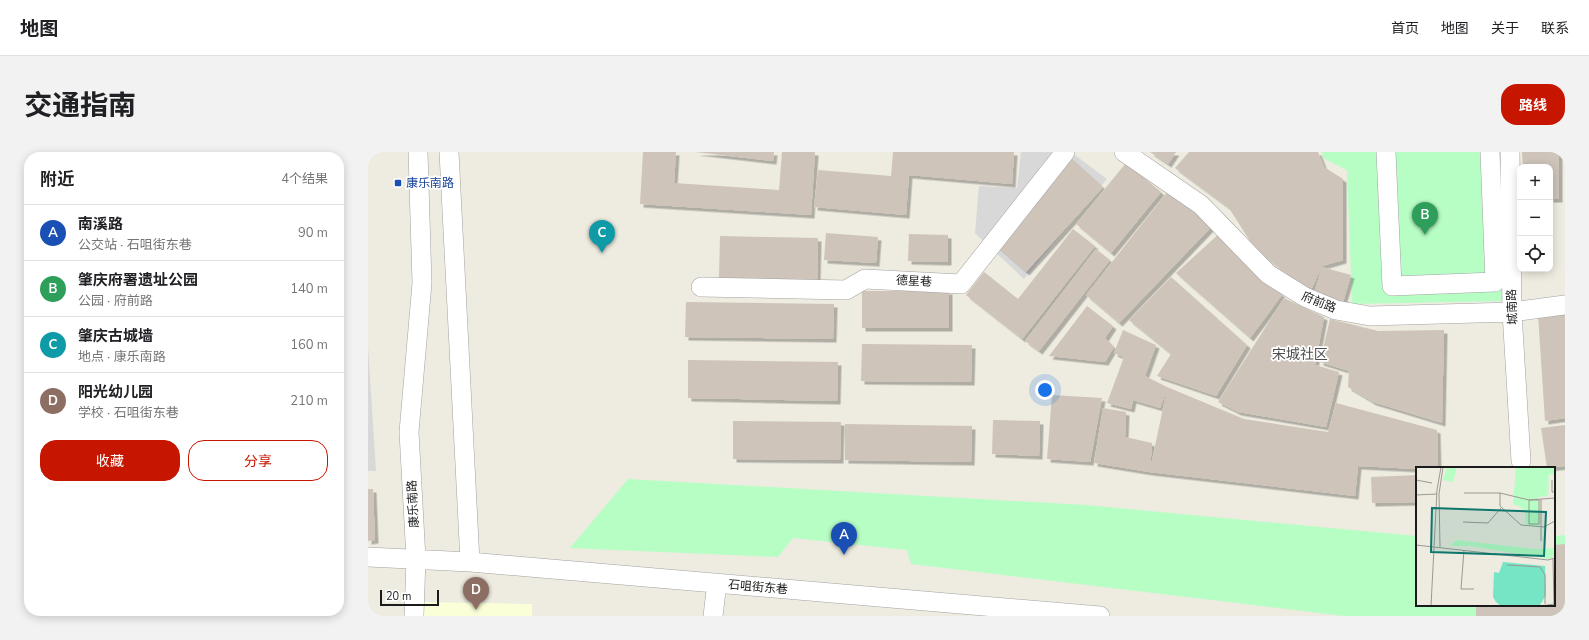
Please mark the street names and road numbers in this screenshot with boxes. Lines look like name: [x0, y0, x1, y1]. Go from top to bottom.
street label: 德星巷: [896, 272, 932, 290]
street label: 府前路: [1299, 288, 1339, 316]
street label: 城南路: [1503, 289, 1521, 325]
street label: 康乐南路: [404, 480, 422, 528]
street label: 石咀街东巷: [727, 576, 789, 598]

